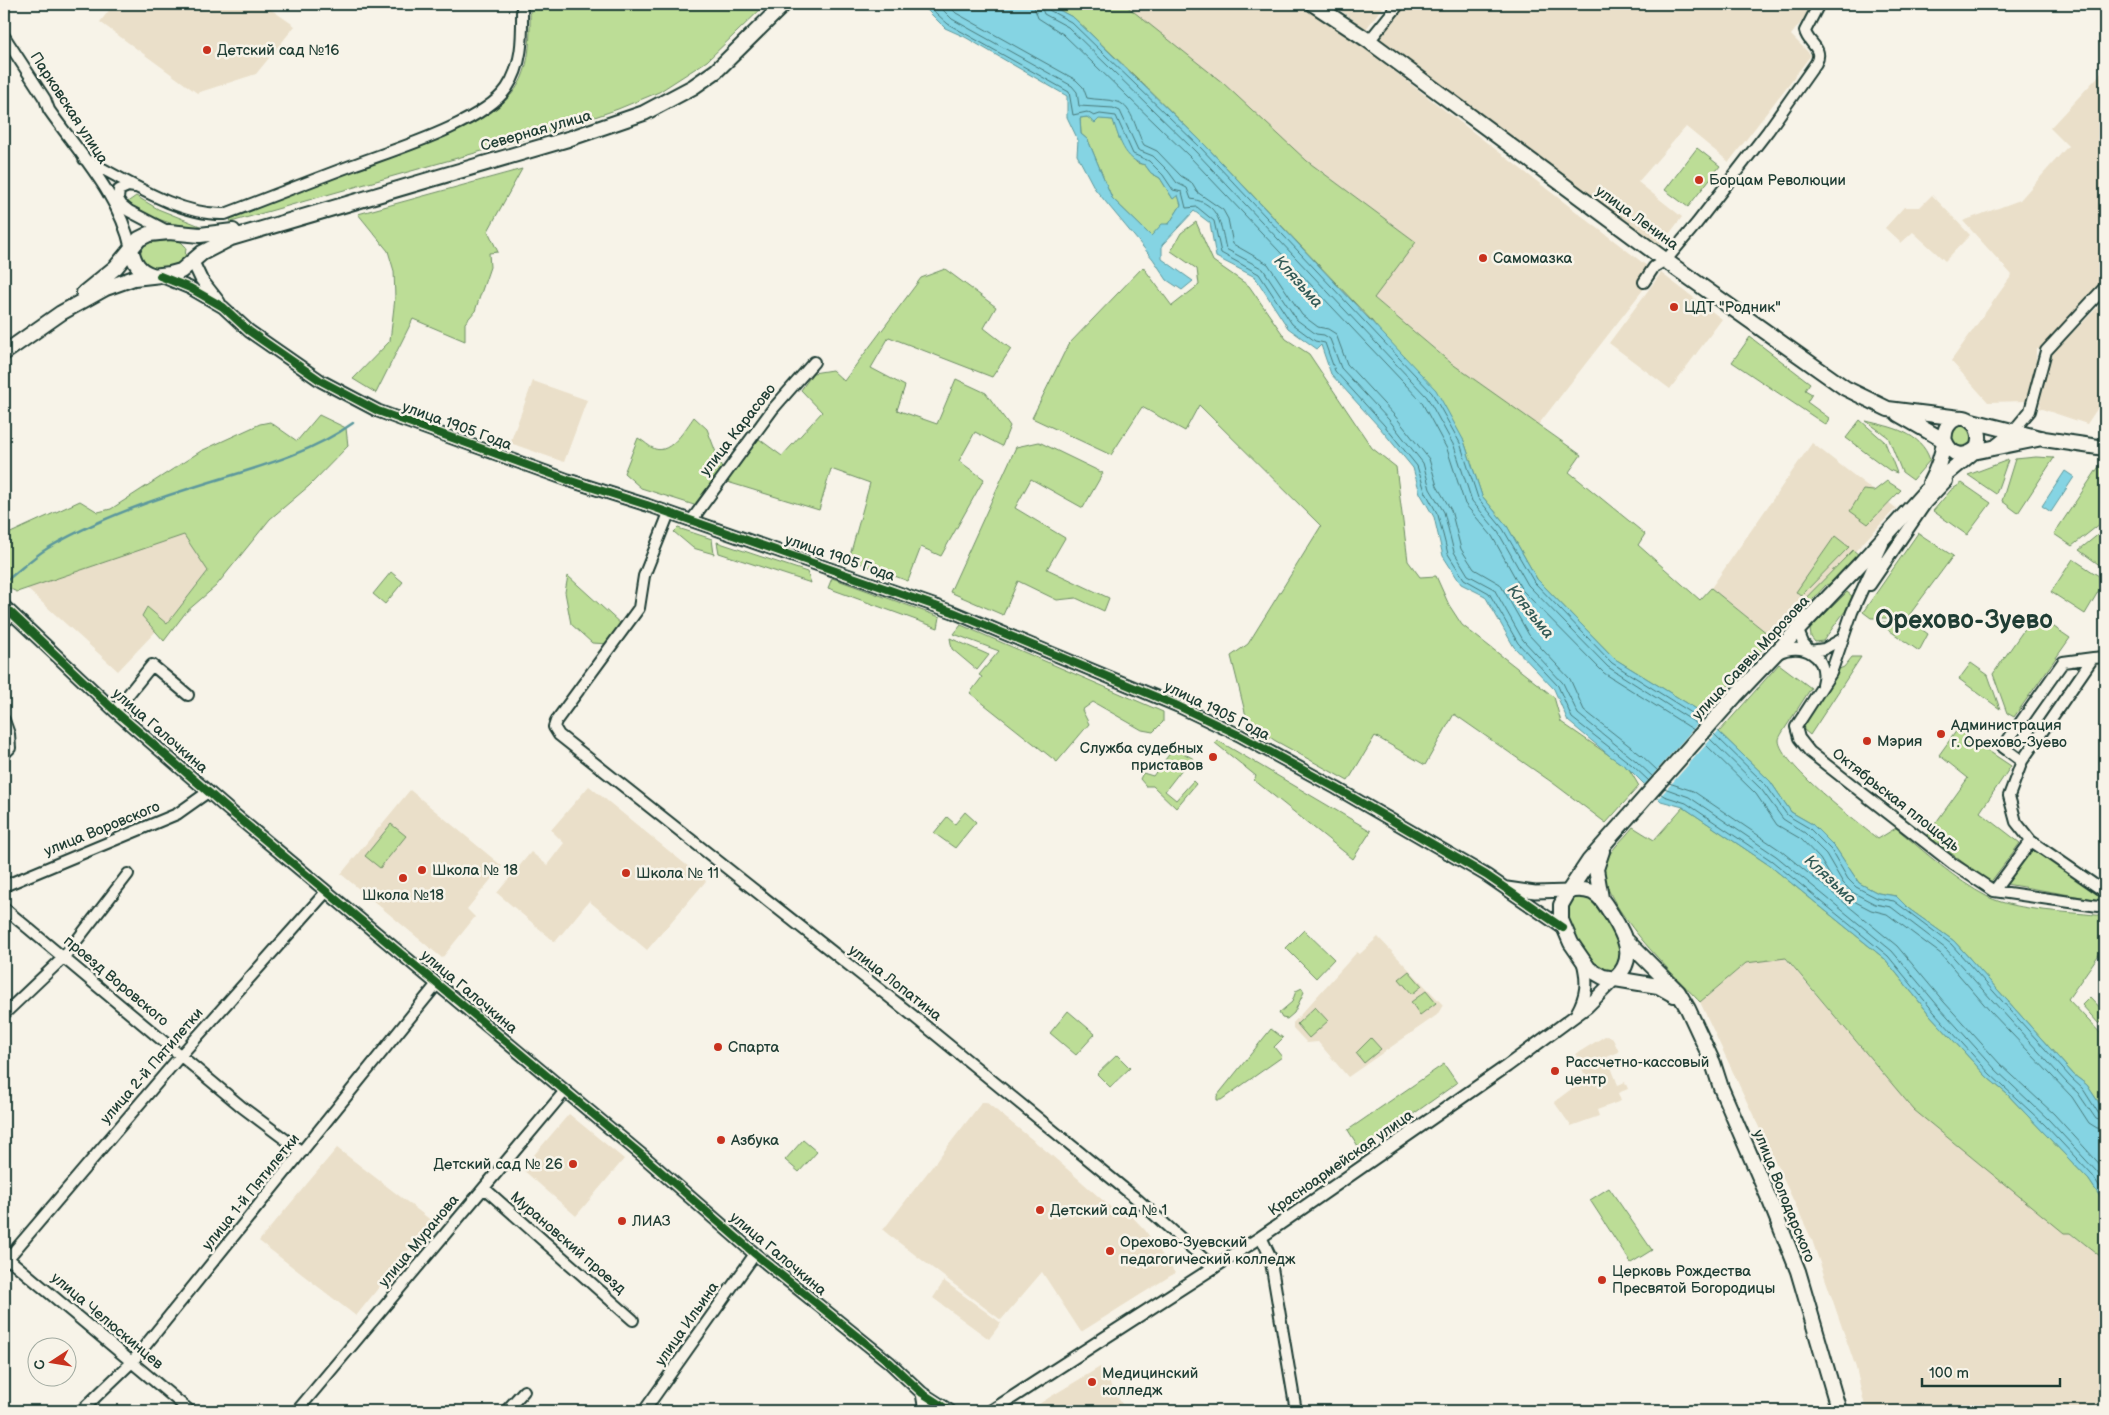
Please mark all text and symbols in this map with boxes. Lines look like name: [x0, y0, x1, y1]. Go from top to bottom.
place label: Детский сад №16: [217, 41, 339, 60]
marker: Детский сад №16: [201, 44, 213, 56]
street label: Парковская улица: [26, 48, 112, 168]
street label: Северная улица: [478, 106, 594, 156]
place label: Борцам Революции: [1709, 171, 1846, 190]
marker: Борцам Революции: [1693, 174, 1705, 186]
street label: улица Ленина: [1592, 182, 1682, 254]
place label: Самомазка: [1493, 249, 1572, 268]
water label: Клязьма: [1270, 252, 1326, 312]
marker: Самомазка: [1477, 252, 1489, 264]
place label: ЦДТ "Родник": [1684, 298, 1781, 317]
marker: ЦДТ "Родник": [1668, 301, 1680, 313]
street label: улица Карасово: [696, 380, 780, 480]
street label: улица 1905 Года: [400, 397, 514, 455]
street label: улица 1905 Года: [782, 530, 898, 586]
water label: Клязьма: [1502, 581, 1558, 643]
street label: улица Саввы Морозова: [1688, 592, 1814, 724]
district label: Орехово-Зуево: [1875, 605, 2053, 636]
street label: улица 1905 Года: [1161, 677, 1273, 745]
street label: улица Галочкина: [108, 684, 212, 778]
place label: Администрация г. Орехово-Зуево: [1950, 716, 2067, 752]
marker: Администрация г. Орехово-Зуево: [1935, 728, 1947, 740]
place label: Мэрия: [1877, 732, 1922, 751]
marker: Мэрия: [1861, 735, 1873, 747]
place label: Служба судебных приставов: [1080, 739, 1203, 775]
street label: Октябрьская площадь: [1828, 744, 1964, 856]
marker: Служба судебных приставов: [1207, 751, 1219, 763]
street label: улица Воровского: [41, 797, 163, 861]
water label: Клязьма: [1800, 851, 1860, 909]
place label: Школа № 18: [432, 861, 518, 880]
marker: Школа № 18: [416, 864, 428, 876]
place label: Школа № 11: [636, 864, 719, 883]
marker: Школа № 11: [620, 867, 632, 879]
marker: Школа №18: [397, 872, 409, 884]
place label: Школа №18: [362, 886, 444, 905]
street label: проезд Воровского: [60, 931, 173, 1031]
street label: улица Лопатина: [845, 941, 946, 1025]
street label: улица Галочкина: [417, 946, 521, 1038]
street label: улица 2-й Пятилетки: [96, 1004, 208, 1128]
place label: Спарта: [728, 1038, 780, 1057]
marker: Спарта: [712, 1041, 724, 1053]
place label: Рассчетно-кассовый центр: [1565, 1053, 1709, 1089]
marker: Рассчетно-кассовый центр: [1549, 1065, 1561, 1077]
street label: Красноармейская улица: [1265, 1106, 1417, 1220]
street label: улица Володарского: [1749, 1127, 1819, 1265]
street label: улица 1-й Пятилетки: [198, 1130, 304, 1254]
place label: Азбука: [730, 1131, 779, 1150]
marker: Азбука: [715, 1134, 727, 1146]
place label: Детский сад № 26: [433, 1155, 563, 1174]
marker: Детский сад № 26: [567, 1158, 579, 1170]
street label: Мурановский проезд: [506, 1188, 630, 1298]
street label: улица Муранова: [375, 1191, 463, 1291]
place label: Детский сад № 1: [1050, 1201, 1167, 1220]
marker: Детский сад № 1: [1034, 1204, 1046, 1216]
street label: улица Галочкина: [726, 1208, 830, 1300]
place label: ЛИАЗ: [631, 1212, 671, 1231]
marker: ЛИАЗ: [616, 1215, 628, 1227]
place label: Орехово-Зуевский педагогический колледж: [1120, 1233, 1296, 1269]
marker: Орехово-Зуевский педагогический колледж: [1104, 1245, 1116, 1257]
place label: Церковь Рождества Пресвятой Богородицы: [1612, 1262, 1775, 1298]
street label: улица Челюскинцев: [47, 1268, 167, 1374]
marker: Церковь Рождества Пресвятой Богородицы: [1596, 1274, 1608, 1286]
street label: улица Ильина: [651, 1278, 723, 1370]
north arrow: [28, 1338, 78, 1388]
scale bar: [1922, 1355, 2059, 1387]
text: С: [30, 1358, 49, 1371]
place label: Медицинский колледж: [1102, 1364, 1198, 1400]
text: 100 m: [1929, 1364, 1969, 1383]
marker: Медицинский колледж: [1086, 1376, 1098, 1388]

